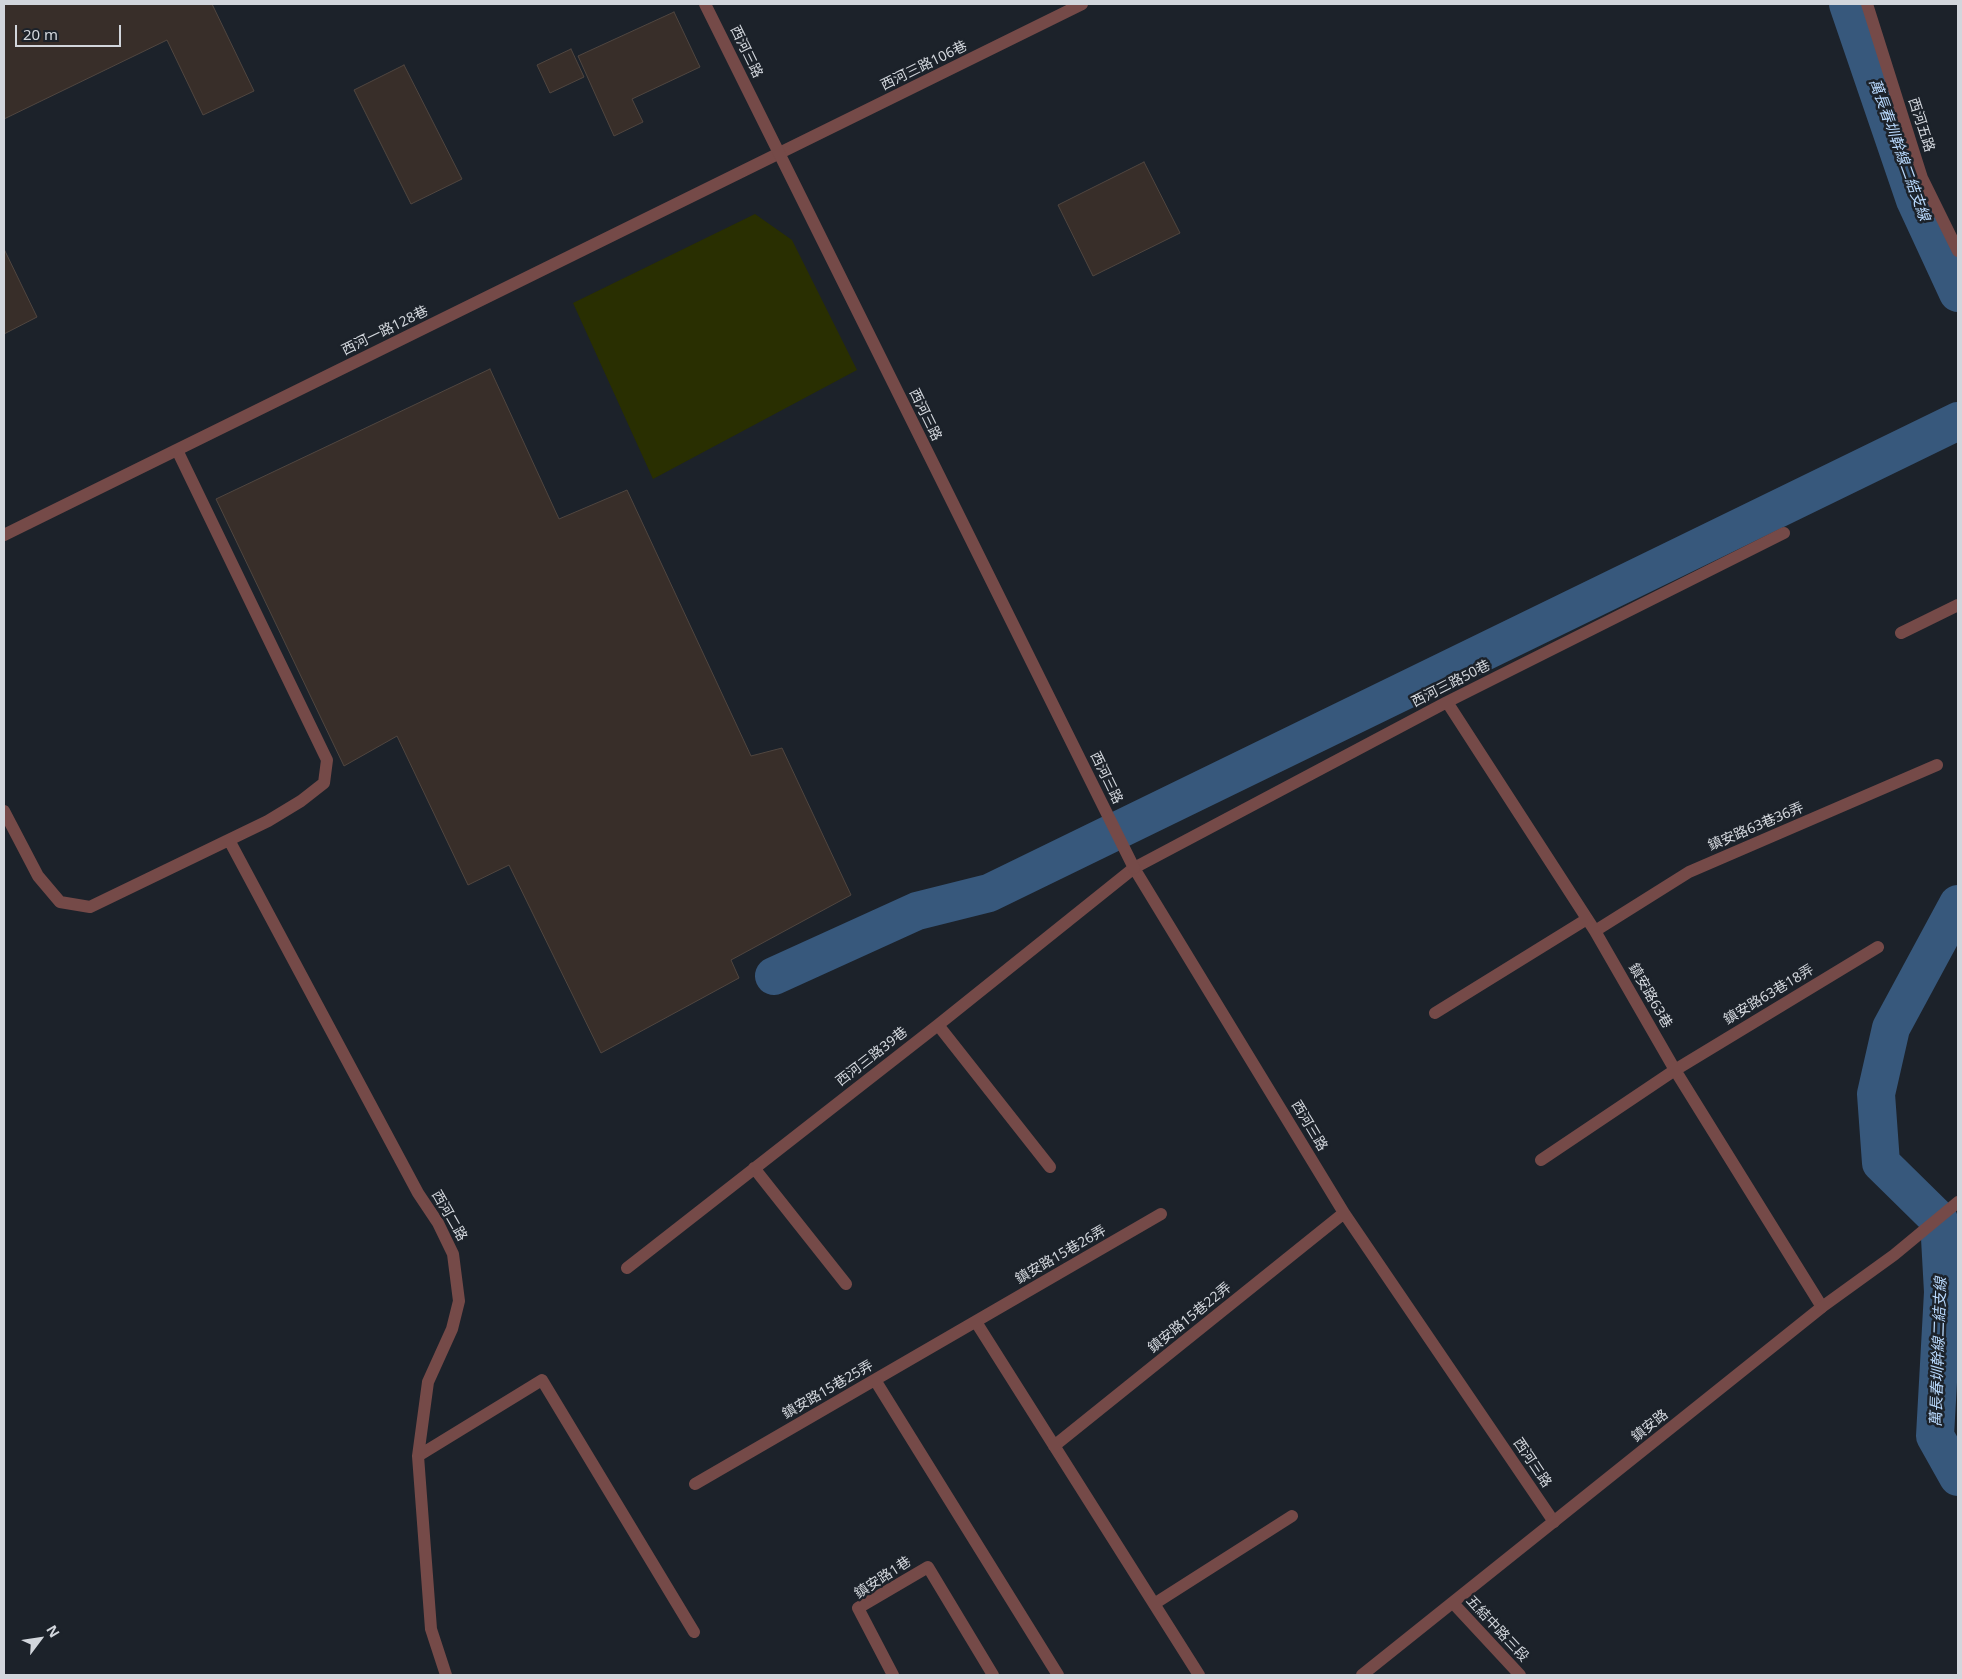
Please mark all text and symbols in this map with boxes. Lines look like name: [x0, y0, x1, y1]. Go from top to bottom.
scale bar: [18, 15, 124, 47]
street label: 西河三路: [726, 23, 766, 81]
text: 20 m: [23, 24, 58, 44]
street label: 西河三路106巷: [878, 38, 970, 94]
water label: 萬長春圳幹線二結支線: [1865, 76, 1933, 224]
street label: 西河五路: [1904, 96, 1938, 154]
street label: 西河一路128巷: [339, 303, 431, 359]
street label: 西河三路: [905, 386, 945, 444]
street label: 西河三路50巷: [1409, 657, 1493, 711]
street label: 西河三路: [1086, 749, 1126, 807]
street label: 鎮安路63巷36弄: [1706, 799, 1806, 855]
street label: 鎮安路63巷: [1625, 961, 1675, 1031]
street label: 鎮安路63巷18弄: [1721, 962, 1817, 1028]
street label: 西河三路39巷: [833, 1024, 911, 1090]
street label: 西河三路: [1287, 1098, 1331, 1154]
street label: 西河二路: [428, 1188, 470, 1244]
street label: 鎮安路15巷26弄: [1013, 1222, 1109, 1288]
water label: 萬長春圳幹線二結支線: [1927, 1277, 1951, 1427]
street label: 鎮安路15巷22弄: [1145, 1279, 1235, 1357]
street label: 鎮安路15巷25弄: [780, 1357, 876, 1423]
street label: 鎮安路: [1628, 1406, 1672, 1446]
street label: 西河三路: [1509, 1435, 1555, 1491]
street label: 鎮安路1巷: [852, 1554, 914, 1602]
street label: 五結中路三段: [1462, 1593, 1532, 1665]
north arrow: [15, 1614, 65, 1664]
text: N: [42, 1621, 64, 1641]

